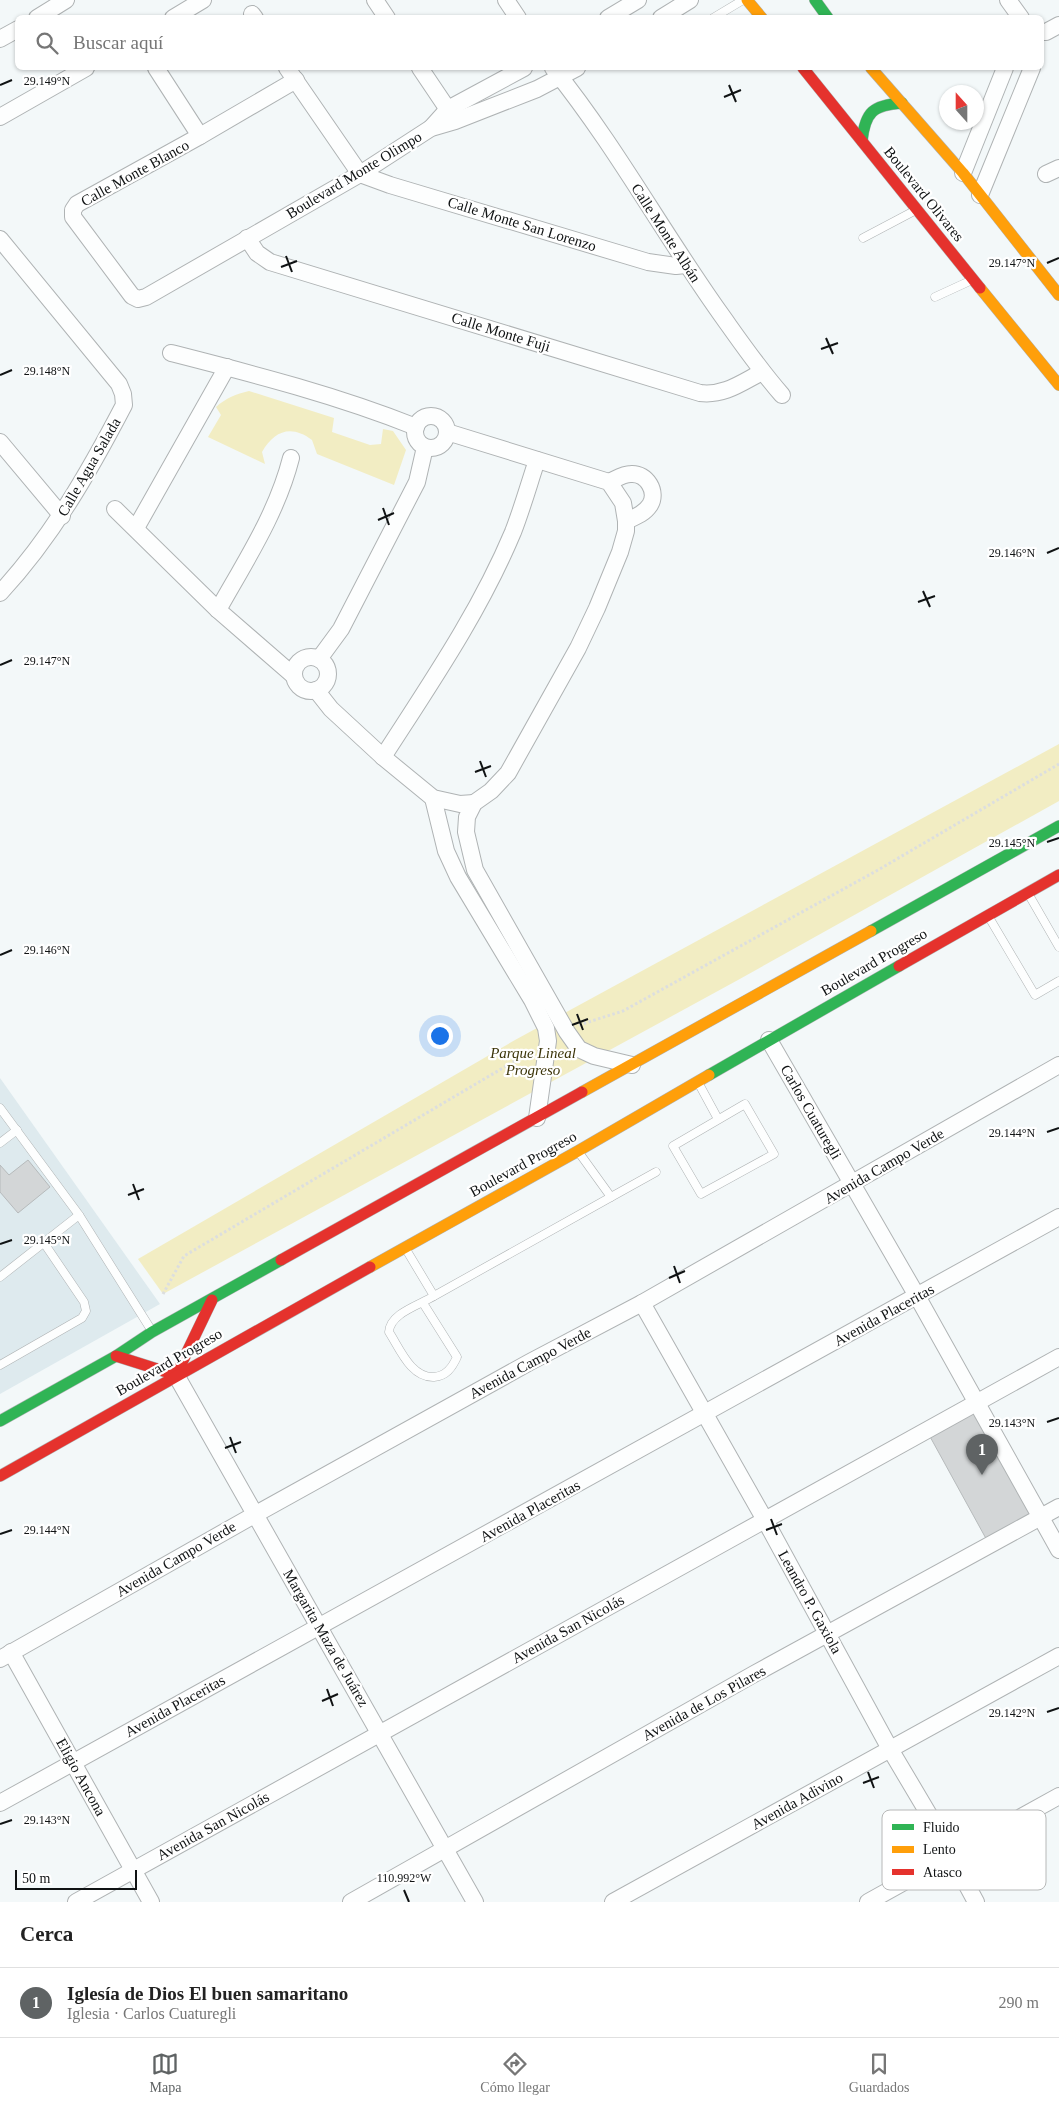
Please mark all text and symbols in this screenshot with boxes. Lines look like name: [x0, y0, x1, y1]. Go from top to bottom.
search box: [15, 15, 1044, 70]
icon: search: [33, 29, 61, 57]
text: Buscar aquí: [73, 32, 163, 53]
text: 29.149°N: [24, 74, 71, 88]
north arrow: [939, 85, 984, 130]
street label: Boulevard Monte Olimpo: [283, 128, 425, 222]
street label: Calle Monte Blanco: [78, 137, 192, 209]
street label: Boulevard Olivares: [881, 143, 967, 245]
street label: Calle Monte Albán: [628, 181, 704, 286]
street label: Calle Monte San Lorenzo: [446, 194, 598, 254]
text: 29.147°N: [989, 256, 1036, 270]
street label: Calle Monte Fuji: [450, 309, 552, 355]
text: 29.148°N: [24, 364, 71, 378]
street label: Calle Agua Salada: [54, 415, 124, 519]
text: 29.146°N: [989, 546, 1036, 560]
text: 29.147°N: [24, 654, 71, 668]
text: 29.145°N: [989, 836, 1036, 850]
street label: Boulevard Progreso: [818, 925, 930, 999]
text: 29.146°N: [24, 943, 71, 957]
your location: [427, 1023, 453, 1049]
park label: Parque Lineal Progreso: [489, 1045, 576, 1078]
street label: Carlos Cuaturegli: [778, 1062, 844, 1162]
street label: Avenida Campo Verde: [821, 1125, 947, 1207]
text: 29.144°N: [989, 1126, 1036, 1140]
street label: Boulevard Progreso: [467, 1128, 579, 1200]
text: 29.145°N: [24, 1233, 71, 1247]
street label: Avenida Placeritas: [831, 1281, 937, 1349]
street label: Avenida Campo Verde: [467, 1324, 594, 1402]
street label: Boulevard Progreso: [113, 1325, 225, 1399]
text: 29.143°N: [989, 1416, 1036, 1430]
pin: 1: [966, 1434, 998, 1475]
street label: Avenida Placeritas: [477, 1477, 583, 1545]
street label: Avenida Campo Verde: [113, 1518, 239, 1600]
text: 29.144°N: [24, 1523, 71, 1537]
street label: Leandro P. Gaxiola: [775, 1548, 845, 1657]
street label: Margarita Maza de Juárez: [280, 1566, 372, 1710]
street label: Avenida San Nicolás: [509, 1591, 627, 1666]
street label: Avenida de Los Pilares: [640, 1662, 769, 1744]
street label: Avenida Placeritas: [122, 1672, 228, 1740]
text: 29.142°N: [989, 1706, 1036, 1720]
street label: Eligio Ancona: [53, 1735, 109, 1819]
street label: Avenida Adivino: [749, 1769, 845, 1833]
street label: Avenida San Nicolás: [154, 1788, 272, 1863]
legend: [882, 1810, 1046, 1890]
text: 29.143°N: [24, 1813, 71, 1827]
text: Fluido: [923, 1820, 960, 1835]
text: Lento: [923, 1842, 956, 1857]
text: Atasco: [923, 1865, 962, 1880]
scale bar: [15, 1867, 138, 1890]
text: 50 m: [22, 1871, 50, 1886]
text: 110.992°W: [377, 1871, 432, 1885]
text: Cerca: [20, 1922, 73, 1946]
text: Iglesía de Dios El buen samaritano: [67, 1983, 348, 2004]
text: 1: [32, 1994, 40, 2011]
text: 290 m: [999, 1994, 1039, 2011]
text: Iglesia · Carlos Cuaturegli: [67, 2005, 236, 2022]
tab: Mapa: [149, 2050, 181, 2096]
tab: Cómo llegar: [480, 2050, 550, 2096]
tab: Guardados: [849, 2050, 910, 2096]

